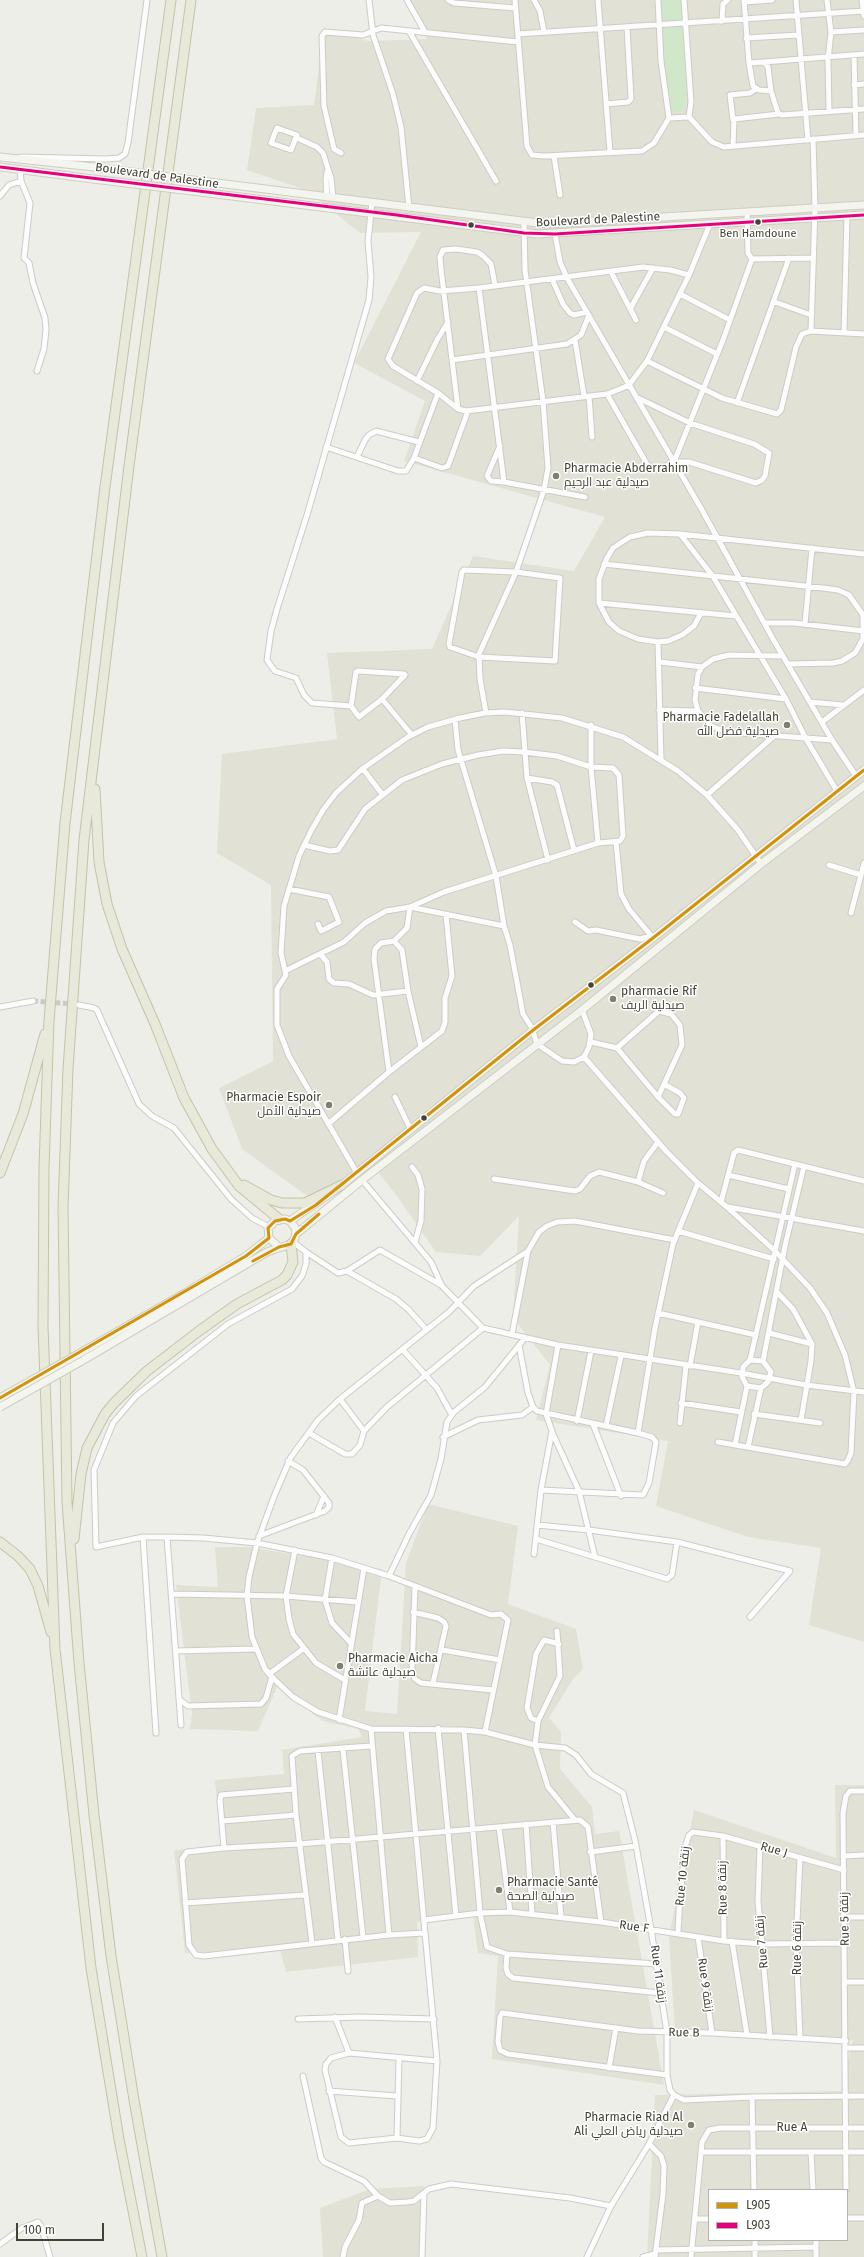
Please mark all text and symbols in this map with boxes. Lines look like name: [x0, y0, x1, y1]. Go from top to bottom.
street label: Boulevard de Palestine: [94, 160, 220, 192]
street label: Boulevard de Palestine: [535, 210, 661, 230]
marker: Ben Hamdoune: [753, 217, 763, 227]
unlabelled marker: [466, 220, 476, 230]
place label: Ben Hamdoune: [720, 227, 796, 241]
place label: Pharmacie Abderrahim صيدلية عبد الرحيم: [564, 462, 688, 490]
marker: Pharmacie Abderrahim صيدلية عبد الرحيم: [551, 471, 561, 481]
place label: Pharmacie Fadelallah صيدلية فضل الله: [663, 711, 779, 739]
marker: Pharmacie Fadelallah صيدلية فضل الله: [782, 720, 792, 730]
unlabelled marker: [586, 980, 596, 990]
place label: pharmacie Rif صيدلية الريف: [621, 985, 697, 1013]
marker: pharmacie Rif صيدلية الريف: [608, 994, 618, 1004]
place label: Pharmacie Espoir صيدلية الأمل: [226, 1091, 321, 1119]
marker: Pharmacie Espoir صيدلية الأمل: [324, 1100, 334, 1110]
unlabelled marker: [419, 1113, 429, 1123]
place label: Pharmacie Aicha صيدلية عائشة: [348, 1652, 438, 1680]
marker: Pharmacie Aicha صيدلية عائشة: [335, 1661, 345, 1671]
street label: Rue J: [759, 1839, 789, 1861]
street label: Rue 10 زنقة: [673, 1845, 693, 1907]
street label: Rue 8 زنقة: [715, 1861, 731, 1915]
place label: Pharmacie Santé صيدلية الصحة: [507, 1876, 598, 1904]
marker: Pharmacie Santé صيدلية الصحة: [494, 1885, 504, 1895]
street label: Rue 5 زنقة: [837, 1892, 853, 1946]
street label: Rue 7 زنقة: [752, 1915, 772, 1969]
street label: Rue F: [618, 1918, 650, 1936]
street label: Rue 6 زنقة: [791, 1921, 805, 1975]
street label: Rue 11 زنقة: [647, 1944, 669, 2004]
street label: Rue 9 زنقة: [694, 1957, 716, 2013]
street label: Rue B: [668, 2026, 700, 2040]
place label: Pharmacie Riad Al Ali صيدلية رياض العلي: [574, 2111, 683, 2139]
marker: Pharmacie Riad Al Ali صيدلية رياض العلي: [686, 2120, 696, 2130]
street label: Rue A: [777, 2121, 807, 2135]
legend: [708, 2189, 848, 2241]
text: L905: [746, 2198, 770, 2212]
scale bar: [18, 2215, 106, 2241]
text: L903: [746, 2218, 770, 2232]
text: 100 m: [23, 2223, 55, 2237]

